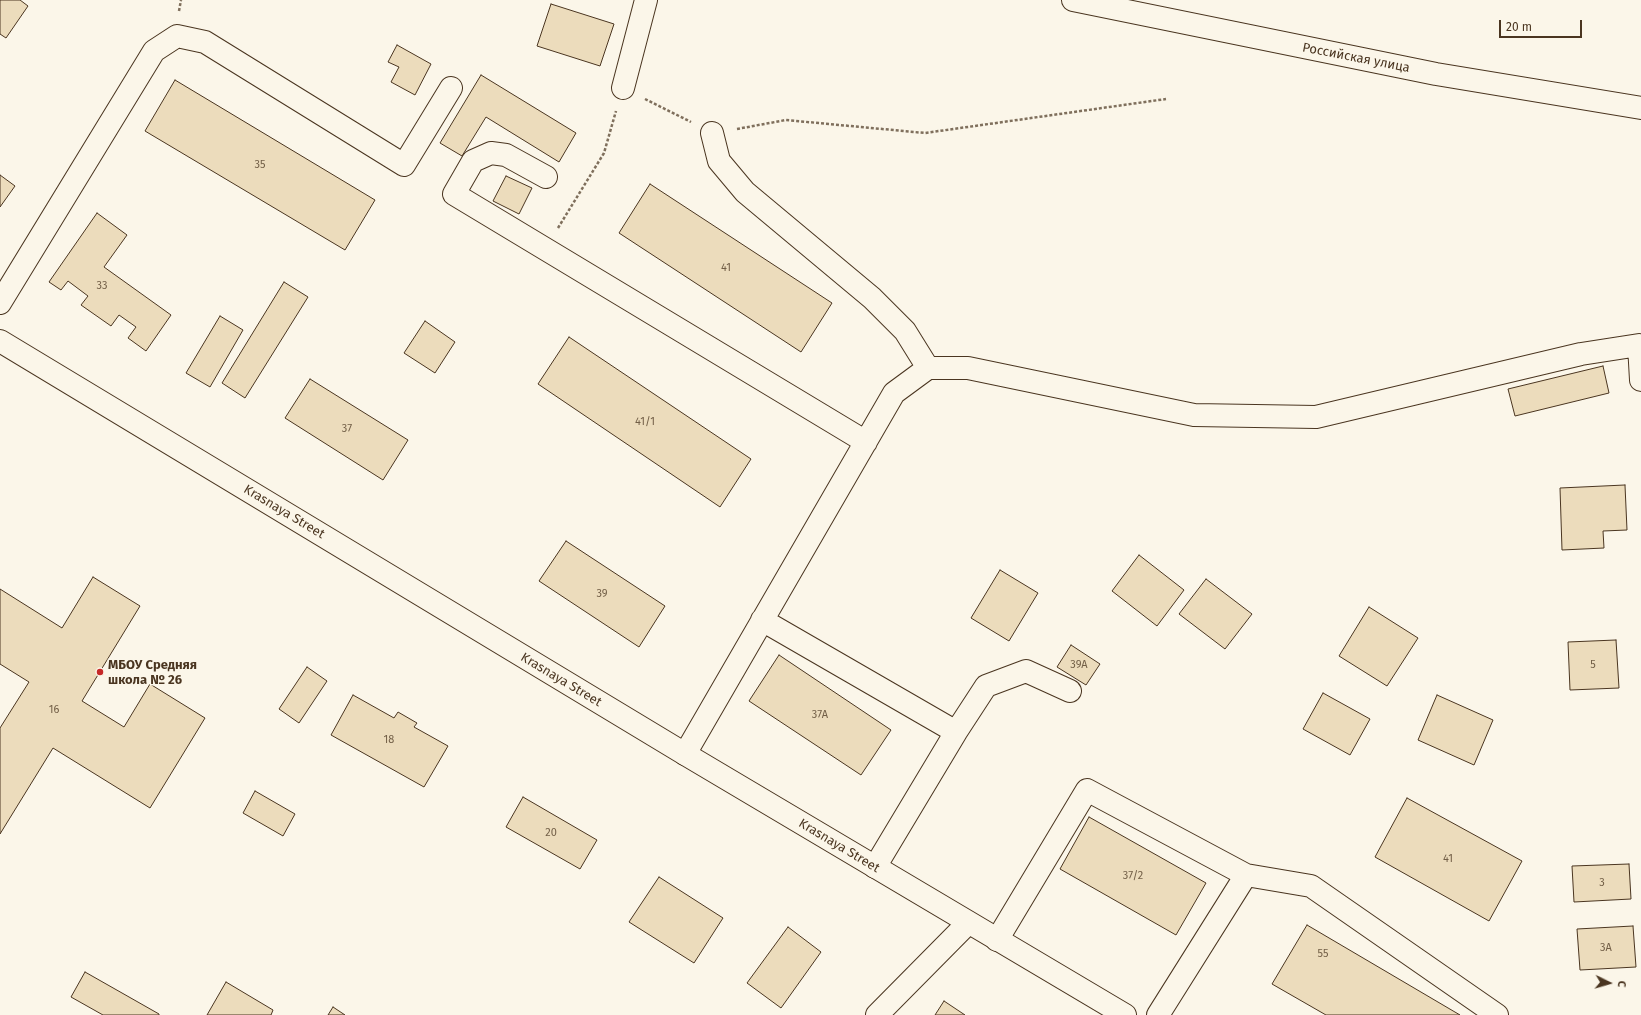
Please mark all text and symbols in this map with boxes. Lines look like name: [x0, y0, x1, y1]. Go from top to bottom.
scale bar: [1501, 12, 1584, 38]
text: 20 m: [1506, 20, 1532, 34]
street label: Российская улица: [1301, 40, 1411, 76]
house number: 35: [255, 158, 265, 172]
house number: 41: [721, 261, 731, 275]
house number: 33: [97, 279, 107, 293]
house number: 41/1: [635, 415, 655, 429]
house number: 37: [342, 422, 352, 436]
street label: Krasnaya Street: [241, 482, 327, 542]
house number: 39: [596, 587, 608, 601]
street label: Krasnaya Street: [518, 650, 604, 710]
place label: МБОУ Средняя школа № 26: [108, 657, 197, 688]
house number: 39А: [1070, 658, 1088, 672]
house number: 5: [1590, 658, 1596, 672]
marker: МБОУ Средняя школа № 26: [95, 667, 105, 677]
house number: 16: [49, 703, 59, 717]
house number: 37A: [812, 708, 828, 722]
house number: 18: [384, 733, 394, 747]
street label: Krasnaya Street: [796, 816, 882, 876]
house number: 20: [545, 826, 557, 840]
house number: 41: [1443, 852, 1453, 866]
house number: 37/2: [1123, 869, 1143, 883]
house number: 3: [1599, 876, 1605, 890]
house number: 3A: [1600, 941, 1612, 955]
house number: 55: [1318, 947, 1328, 961]
north arrow: [1589, 963, 1629, 1003]
text: С: [1615, 980, 1628, 988]

